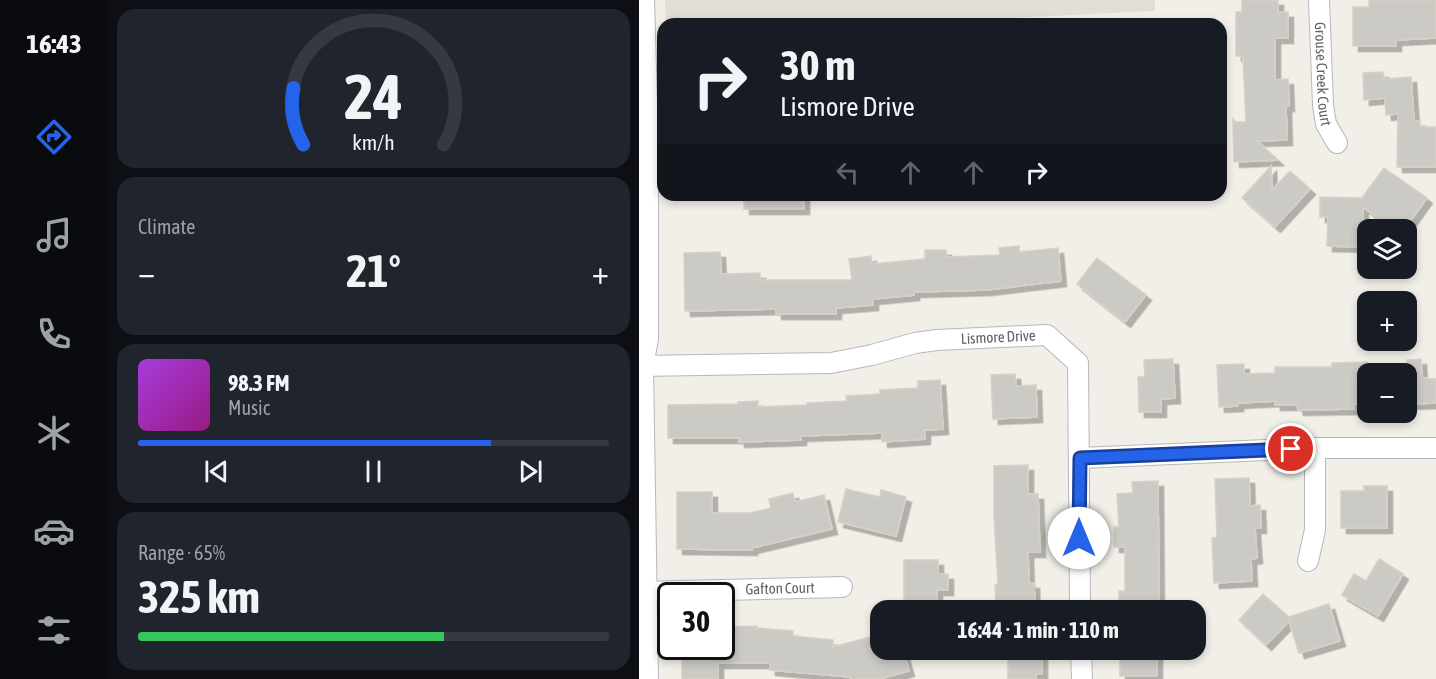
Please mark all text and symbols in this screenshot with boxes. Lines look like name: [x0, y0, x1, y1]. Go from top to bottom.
street label: Grouse Creek Court: [1312, 22, 1335, 127]
text: 16:43: [26, 28, 82, 59]
text: 30 m: [780, 41, 855, 89]
icon: right: [681, 42, 759, 120]
text: 24: [344, 61, 403, 132]
text: Lismore Drive: [780, 91, 915, 122]
icon: directions: [33, 116, 75, 158]
text: km/h: [352, 131, 395, 156]
icon: left: [831, 156, 864, 189]
icon: ahead: [894, 156, 927, 189]
icon: ahead: [957, 156, 990, 189]
icon: right: [1020, 156, 1053, 189]
icon: music: [33, 214, 75, 256]
text: Climate: [138, 215, 195, 238]
map controls: [1357, 219, 1417, 423]
button: layers: [1357, 219, 1417, 279]
text: 21°: [346, 245, 401, 297]
text: −: [138, 253, 155, 291]
text: +: [592, 253, 609, 291]
button: +: [1357, 291, 1417, 351]
icon: phone: [33, 313, 75, 355]
street label: Lismore Drive: [960, 327, 1036, 347]
button: −: [1357, 363, 1417, 423]
text: 98.3 FM: [228, 370, 290, 396]
text: Music: [228, 396, 270, 419]
icon: climate: [33, 412, 75, 454]
pin: [1265, 423, 1316, 474]
icon: arrive: [1274, 432, 1307, 465]
icon: previous: [200, 455, 233, 488]
icon: pause: [357, 455, 390, 488]
icon: next: [514, 455, 547, 488]
position arrow: [1047, 506, 1111, 570]
icon: car: [33, 510, 75, 552]
text: Range · 65%: [138, 541, 225, 564]
text: 325 km: [138, 571, 260, 623]
street label: Gafton Court: [745, 579, 815, 597]
speed limit sign: 30: [657, 582, 735, 660]
icon: filters: [33, 609, 75, 651]
text: 16:44 · 1 min · 110 m: [957, 617, 1119, 643]

